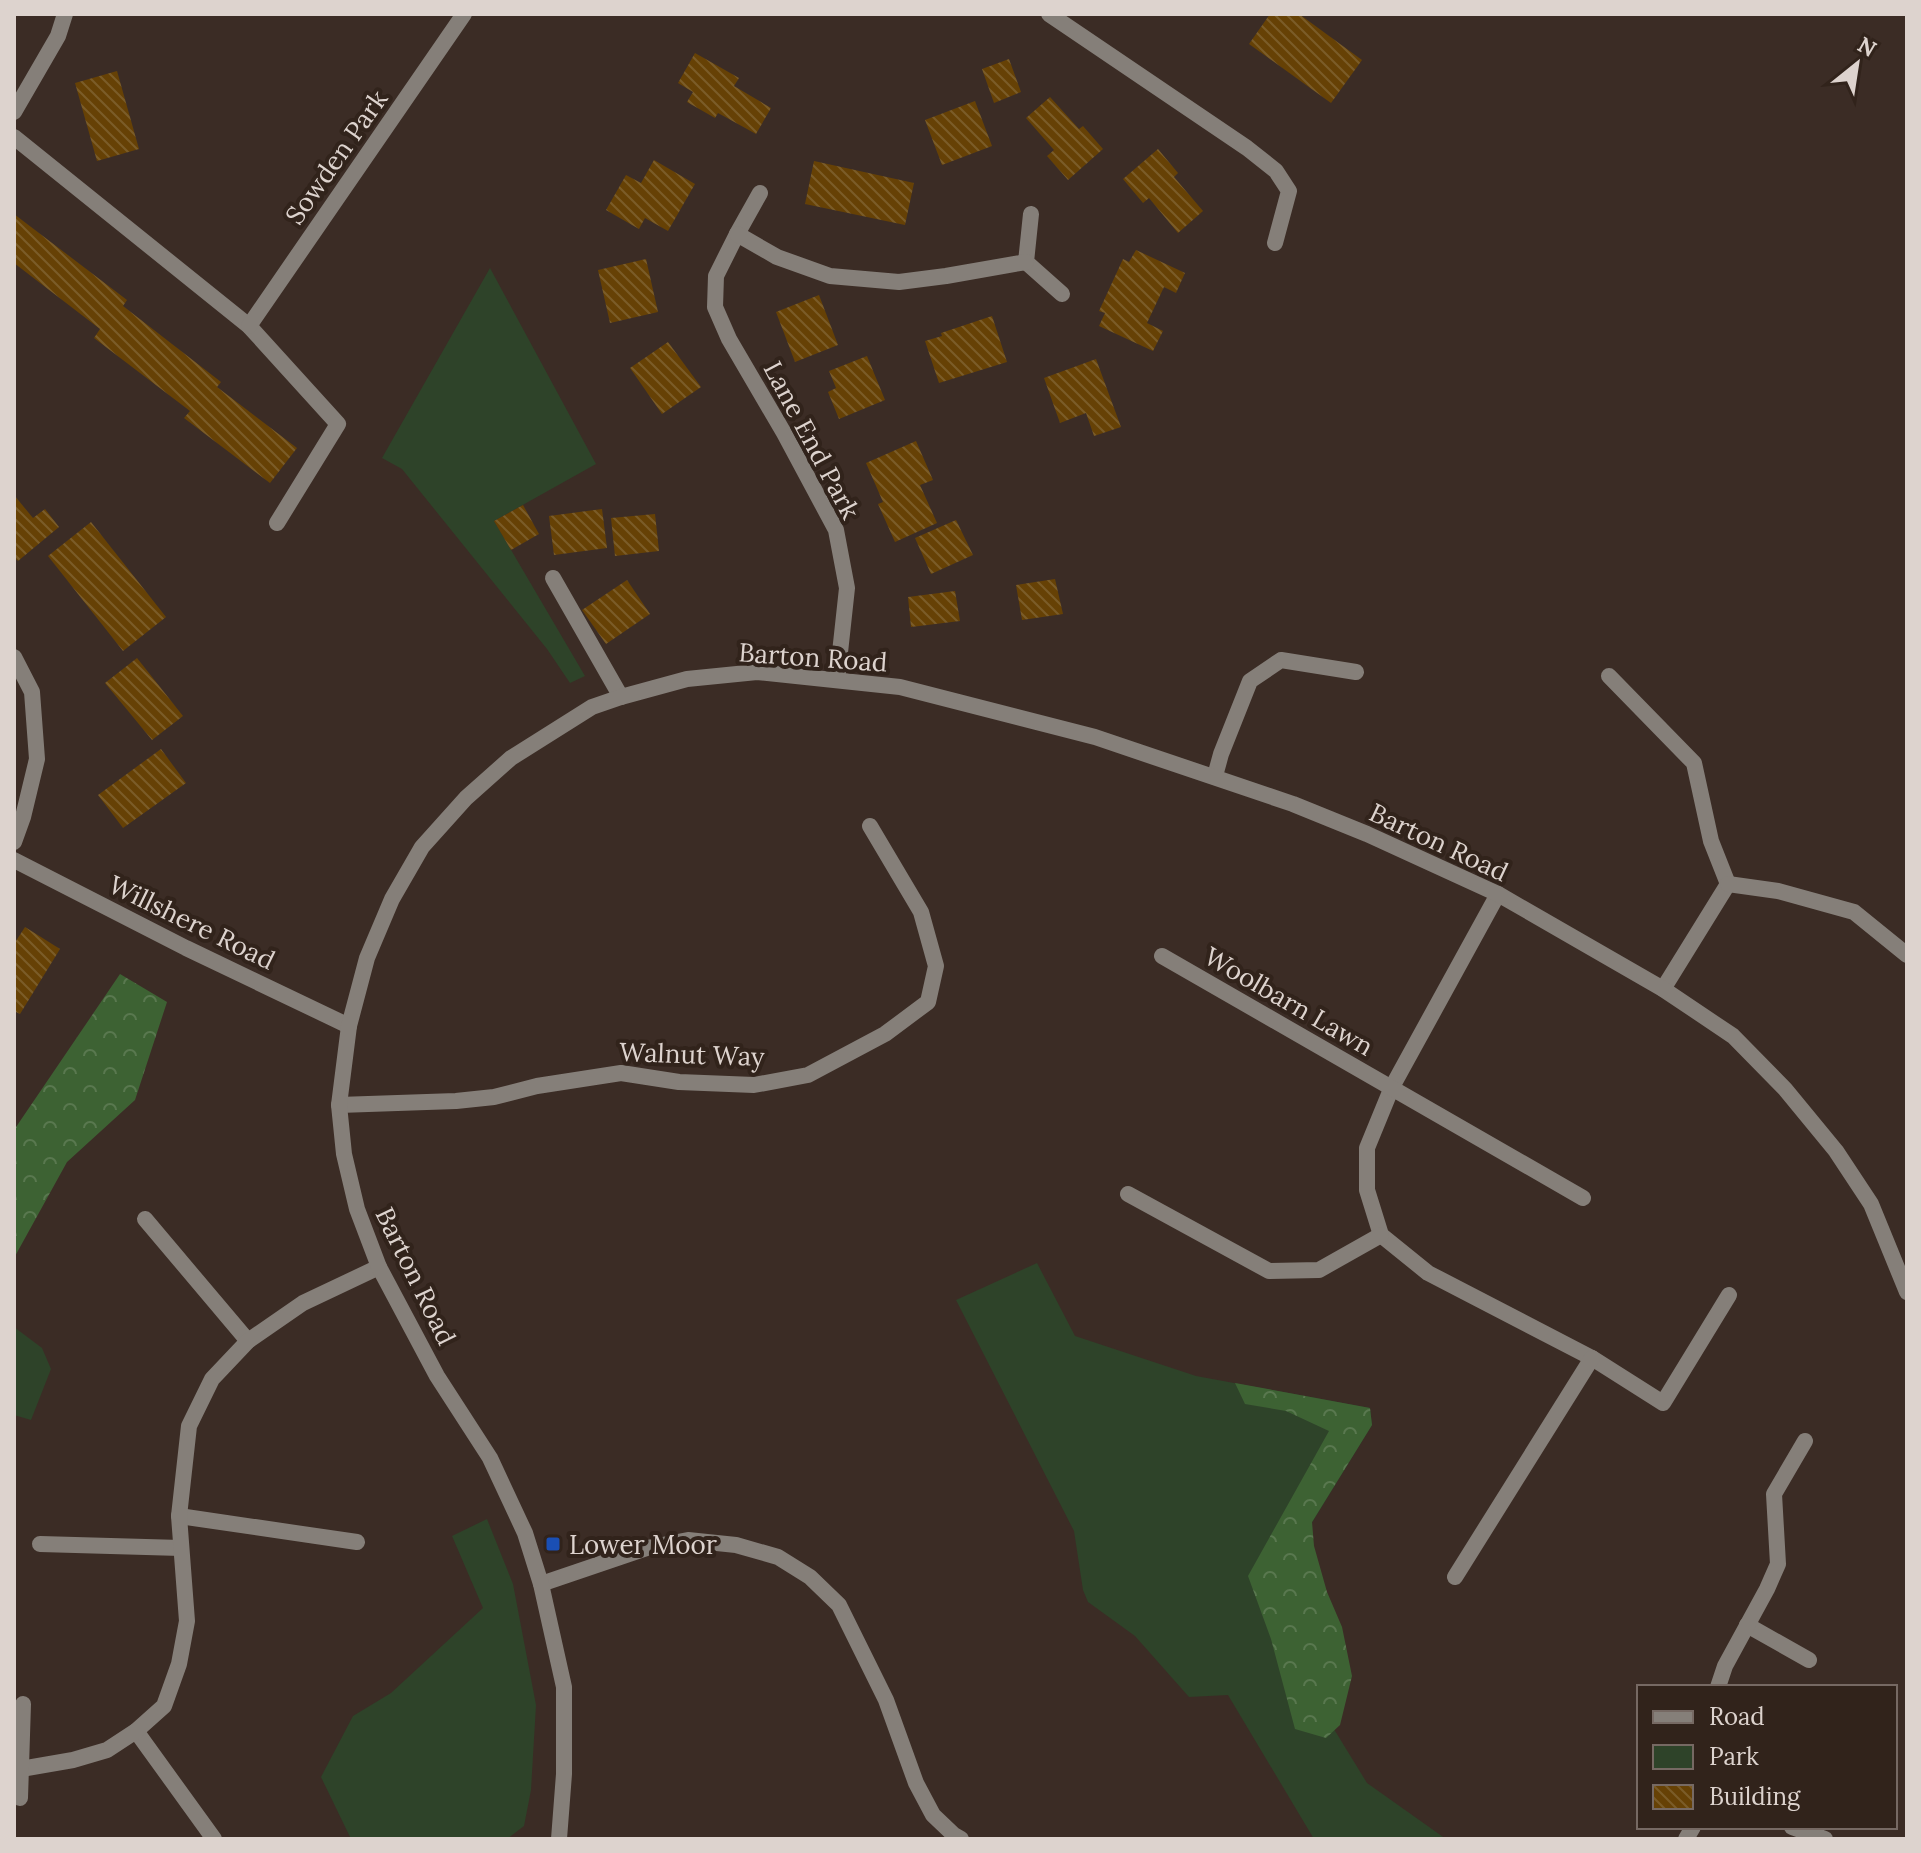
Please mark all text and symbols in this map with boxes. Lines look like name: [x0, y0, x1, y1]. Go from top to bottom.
north arrow: [1817, 24, 1897, 104]
text: N: [1853, 30, 1881, 63]
street label: Sowden Park: [278, 83, 394, 231]
street label: Lane End Park: [757, 355, 867, 525]
street label: Barton Road: [737, 635, 889, 679]
street label: Barton Road: [1364, 796, 1514, 888]
street label: Willshere Road: [103, 868, 281, 976]
street label: Woolbarn Lawn: [1198, 939, 1380, 1063]
street label: Walnut Way: [619, 1035, 765, 1073]
street label: Barton Road: [368, 1202, 464, 1350]
place label: Lower Moor: [569, 1528, 718, 1561]
marker: Lower Moor: [544, 1535, 562, 1553]
legend: [1637, 1685, 1897, 1829]
text: Road: [1709, 1701, 1765, 1732]
text: Park: [1709, 1741, 1759, 1772]
text: Building: [1709, 1781, 1801, 1812]

